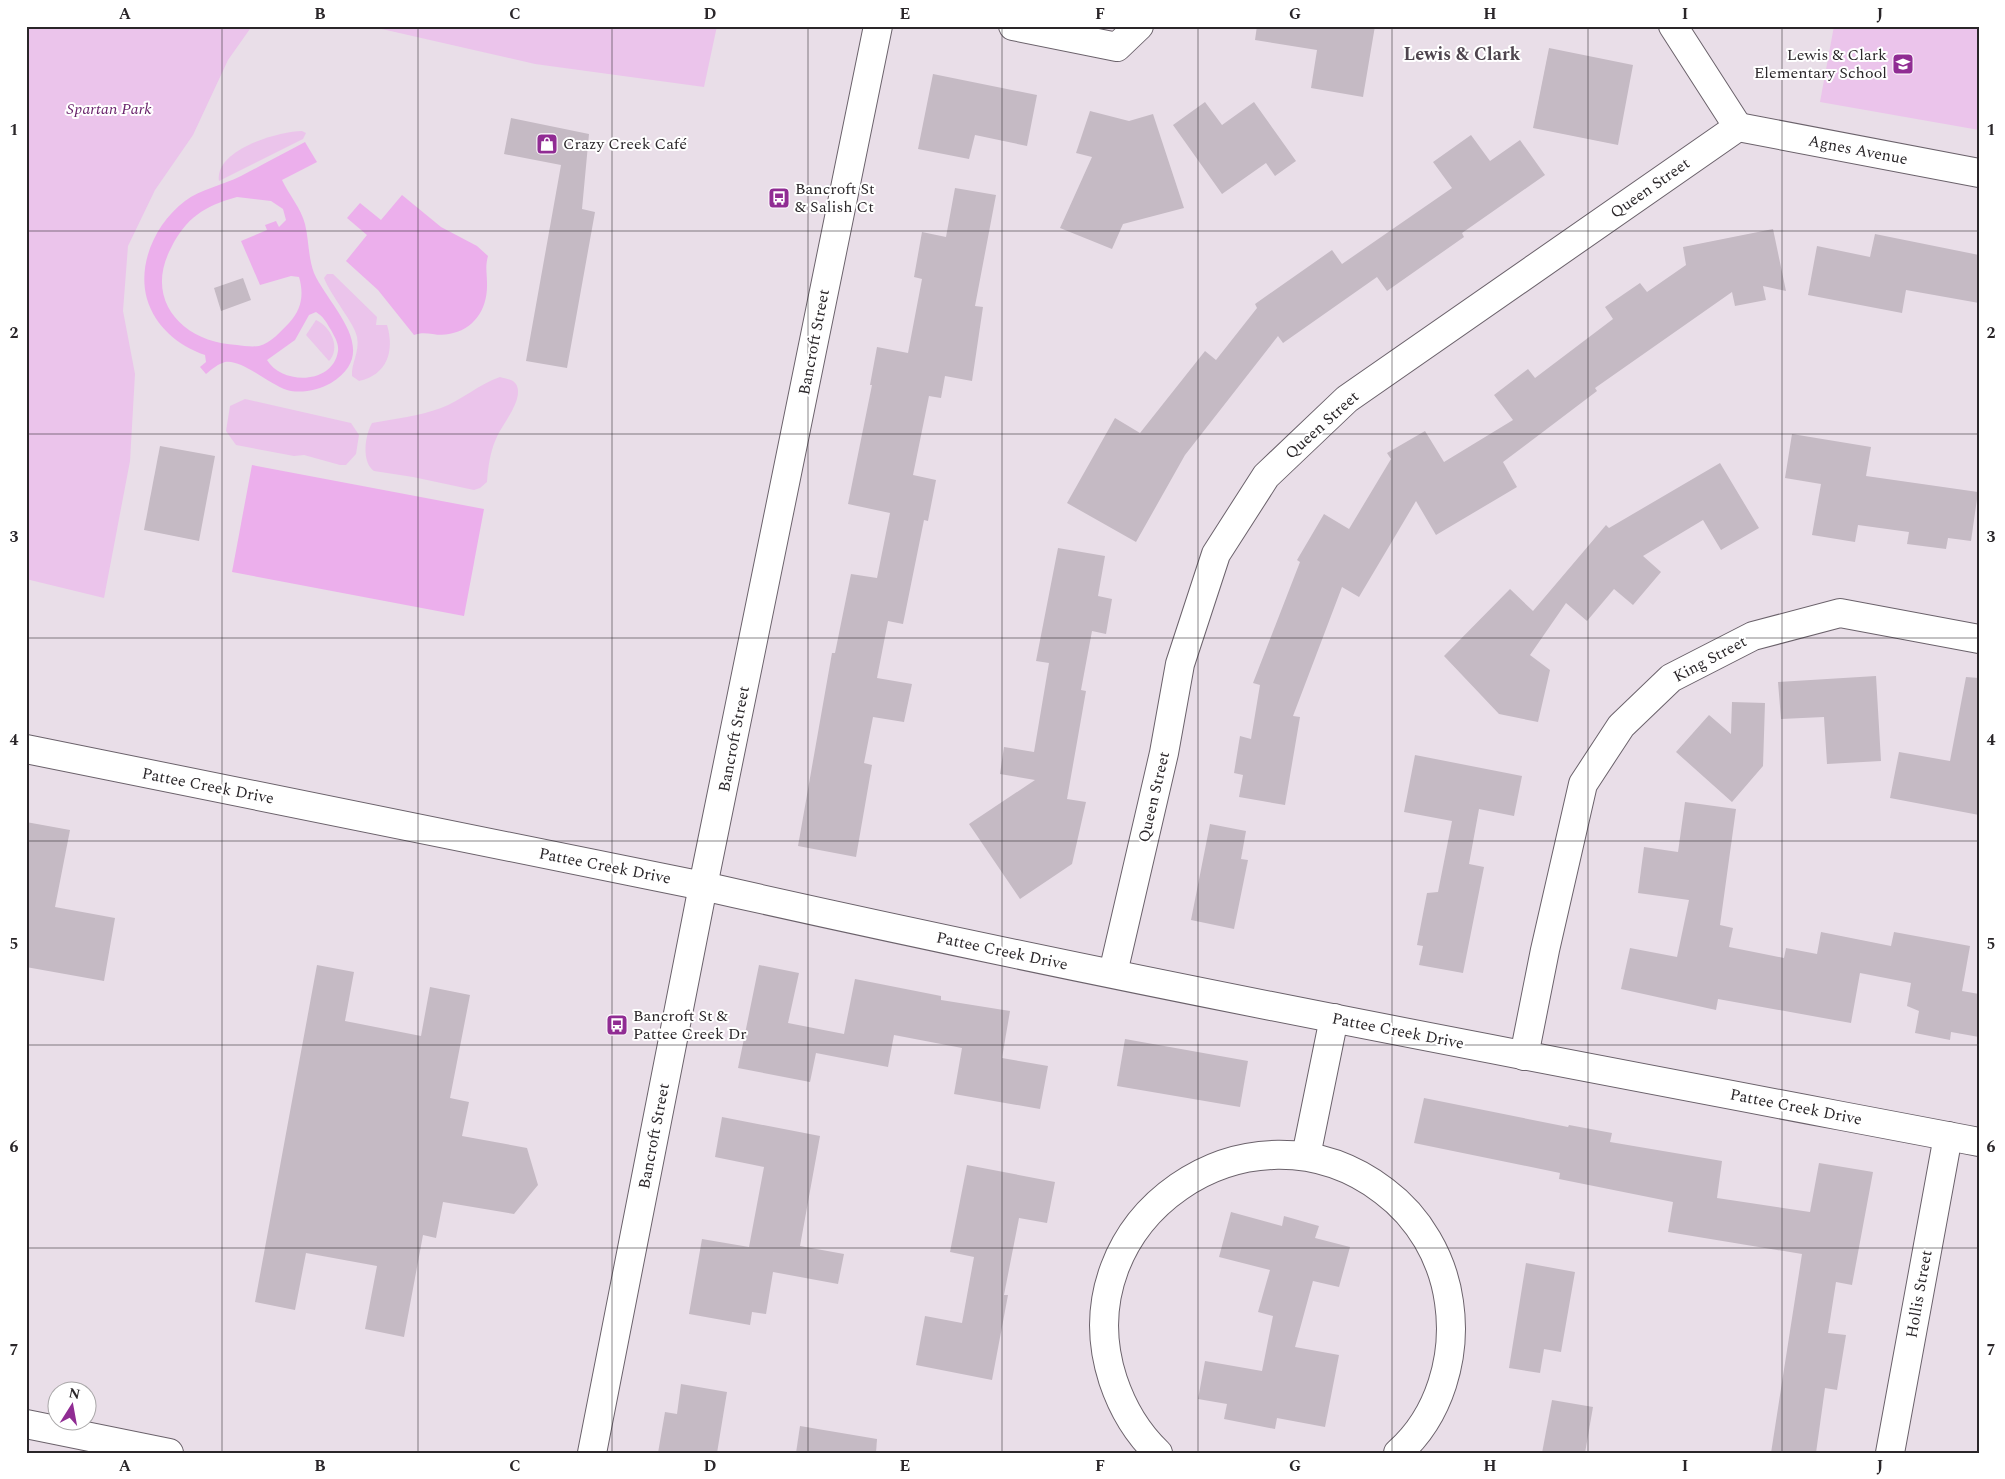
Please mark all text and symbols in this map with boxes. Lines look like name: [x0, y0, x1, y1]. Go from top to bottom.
text: A: [119, 2, 132, 26]
text: B: [314, 2, 326, 26]
text: C: [509, 2, 521, 26]
text: D: [704, 2, 717, 26]
text: E: [900, 2, 910, 26]
text: F: [1095, 2, 1105, 26]
text: G: [1289, 2, 1301, 26]
text: H: [1483, 2, 1497, 26]
text: I: [1682, 2, 1688, 26]
text: J: [1877, 2, 1884, 26]
district label: Lewis & Clark: [1404, 41, 1521, 68]
place label: Lewis & Clark Elementary School: [1754, 43, 1887, 85]
school or university icon: Lewis & Clark Elementary School: [1891, 52, 1915, 76]
park label: Spartan Park: [66, 97, 152, 121]
text: 1: [10, 118, 18, 142]
text: 1: [1987, 118, 1995, 142]
street label: Agnes Avenue: [1806, 129, 1910, 171]
shop icon: Crazy Creek Café: [535, 132, 559, 156]
place label: Crazy Creek Café: [563, 132, 687, 156]
street label: Queen Street: [1605, 151, 1695, 224]
place label: Bancroft St & Salish Ct: [795, 177, 875, 219]
bus stop icon: Bancroft St & Salish Ct: [767, 186, 791, 210]
street label: Bancroft Street: [792, 287, 836, 397]
text: 2: [10, 321, 19, 345]
text: 2: [1987, 321, 1996, 345]
street label: Queen Street: [1280, 385, 1365, 465]
text: 3: [10, 525, 19, 549]
text: 3: [1987, 525, 1996, 549]
street label: King Street: [1669, 629, 1751, 688]
street label: Bancroft Street: [712, 684, 756, 794]
text: 4: [10, 728, 19, 752]
text: 4: [1987, 728, 1996, 752]
street label: Queen Street: [1132, 749, 1176, 845]
street label: Pattee Creek Drive: [140, 761, 276, 811]
street label: Pattee Creek Drive: [537, 841, 673, 891]
street label: Pattee Creek Drive: [934, 925, 1070, 977]
text: 5: [10, 932, 18, 956]
text: 5: [1987, 932, 1995, 956]
place label: Bancroft St & Pattee Creek Dr: [633, 1004, 747, 1046]
street label: Pattee Creek Drive: [1330, 1006, 1466, 1056]
bus stop icon: Bancroft St & Pattee Creek Dr: [605, 1013, 629, 1037]
street label: Bancroft Street: [632, 1081, 676, 1191]
street label: Pattee Creek Drive: [1728, 1082, 1864, 1132]
text: 6: [10, 1135, 19, 1159]
text: 6: [1987, 1135, 1996, 1159]
street label: Hollis Street: [1899, 1248, 1939, 1340]
text: 7: [10, 1338, 19, 1362]
text: 7: [1987, 1338, 1996, 1362]
north arrow: [48, 1382, 98, 1432]
text: N: [67, 1382, 82, 1405]
text: A: [119, 1454, 132, 1478]
text: B: [314, 1454, 326, 1478]
text: C: [509, 1454, 521, 1478]
text: D: [704, 1454, 717, 1478]
text: E: [900, 1454, 910, 1478]
text: F: [1095, 1454, 1105, 1478]
text: G: [1289, 1454, 1301, 1478]
text: H: [1483, 1454, 1497, 1478]
text: I: [1682, 1454, 1688, 1478]
text: J: [1877, 1454, 1884, 1478]

